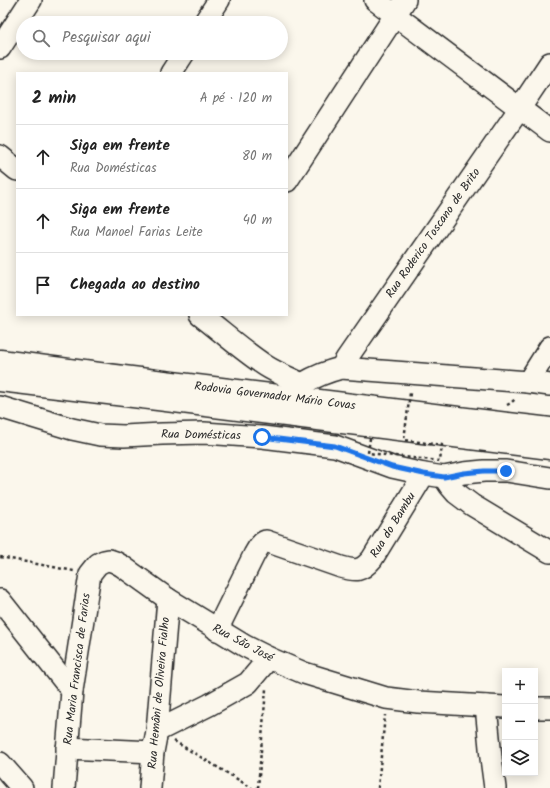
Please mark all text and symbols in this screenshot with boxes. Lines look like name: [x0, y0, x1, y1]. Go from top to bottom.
search box: [16, 16, 288, 60]
text: Pesquisar aqui: [62, 26, 151, 50]
icon: search: [30, 27, 52, 49]
text: 2 min: [32, 85, 76, 112]
text: A pé · 120 m: [200, 88, 272, 109]
text: Siga em frente: [70, 134, 170, 158]
icon: ahead: [32, 146, 54, 168]
text: 80 m: [242, 146, 272, 167]
text: Rua Domésticas: [70, 158, 157, 179]
street label: Rua Roderico Toscano de Brito: [381, 164, 485, 302]
text: Siga em frente: [70, 198, 170, 222]
icon: ahead: [32, 210, 54, 232]
text: 40 m: [243, 210, 272, 231]
text: Rua Manoel Farias Leite: [70, 222, 203, 243]
text: Chegada ao destino: [70, 273, 200, 297]
icon: arrive: [32, 274, 54, 296]
street label: Rodovia Governador Mário Covas: [193, 377, 357, 415]
street label: Rua Domésticas: [161, 425, 241, 445]
route start: [253, 428, 271, 446]
route end: [497, 462, 515, 480]
street label: Rua do Bambu: [365, 488, 421, 562]
street label: Rua Maria Francisca de Farias: [58, 592, 96, 746]
street label: Rua Hemâni de Oliveira Fialho: [143, 616, 175, 770]
street label: Rua São José: [209, 619, 278, 667]
map controls: [502, 668, 538, 776]
button: +: [502, 668, 538, 704]
button: −: [502, 704, 538, 740]
button: layers: [502, 740, 538, 776]

